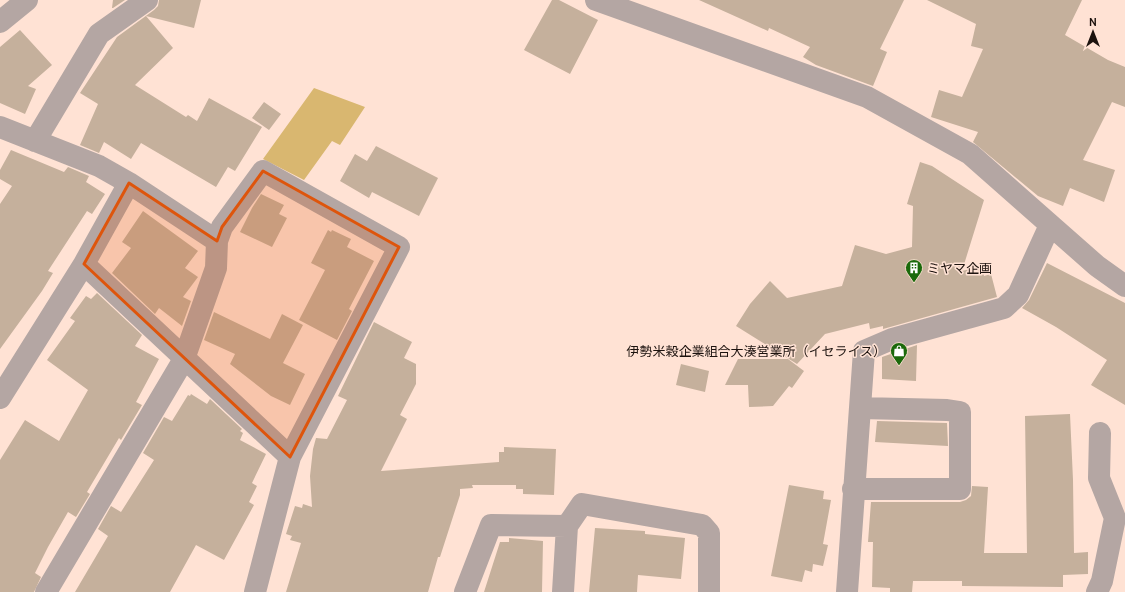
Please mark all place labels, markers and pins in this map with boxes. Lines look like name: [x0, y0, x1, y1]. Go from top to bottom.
building icon: ミヤマ企画: [904, 258, 924, 283]
place label: ミヤマ企画: [927, 260, 992, 276]
shop icon: 伊勢米穀企業組合大湊営業所（イセライス）: [889, 341, 909, 366]
place label: 伊勢米穀企業組合大湊営業所（イセライス）: [626, 343, 886, 359]

